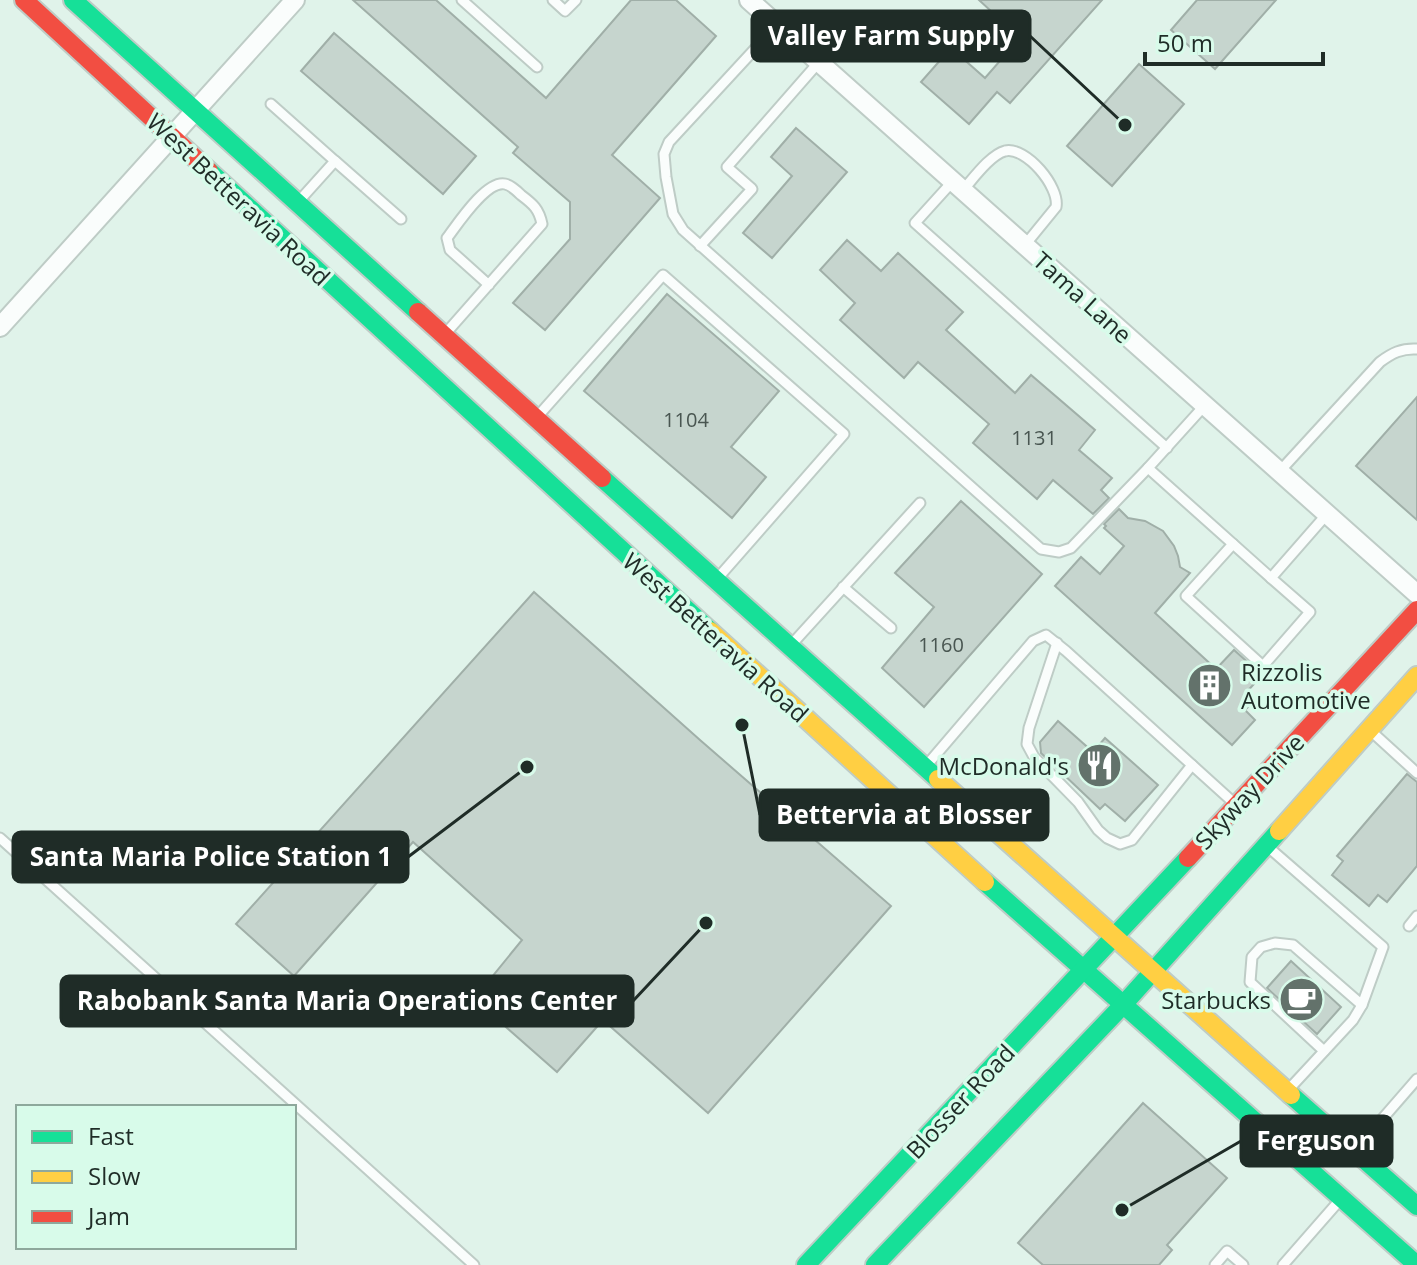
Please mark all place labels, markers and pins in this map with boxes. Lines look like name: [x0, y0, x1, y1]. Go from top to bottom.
callout: Valley Farm Supply: [752, 11, 1030, 61]
place label: Rizzolis Automotive: [1241, 655, 1371, 716]
building icon: Rizzolis Automotive: [1186, 661, 1234, 709]
restaurant icon: McDonald's: [1076, 741, 1124, 789]
place label: McDonald's: [939, 749, 1069, 782]
callout: Bettervia at Blosser: [760, 790, 1048, 840]
callout: Santa Maria Police Station 1: [13, 832, 408, 882]
cafe icon: Starbucks: [1278, 975, 1326, 1023]
callout: Rabobank Santa Maria Operations Center: [61, 976, 633, 1026]
place label: Starbucks: [1161, 983, 1271, 1016]
callout: Ferguson: [1241, 1116, 1392, 1166]

